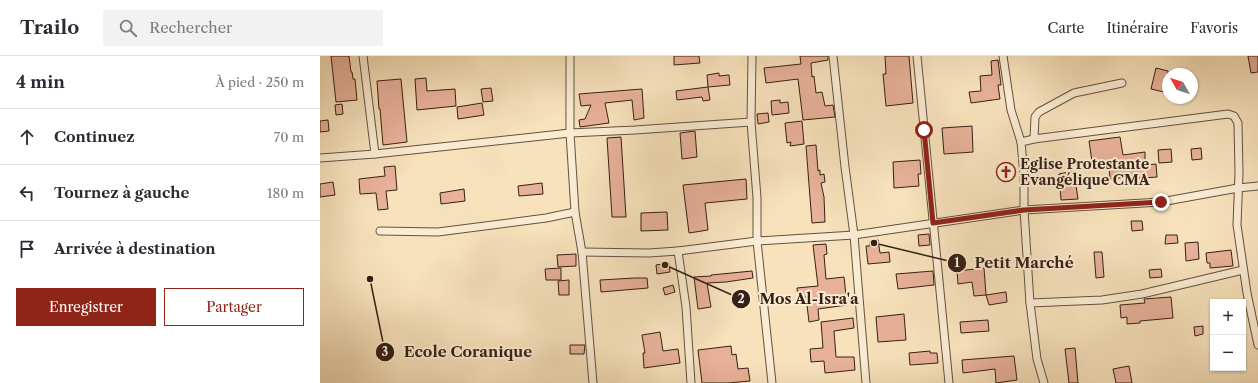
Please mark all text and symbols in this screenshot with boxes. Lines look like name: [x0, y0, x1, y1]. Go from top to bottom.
search box: [103, 10, 383, 46]
text: Trailo: [20, 16, 79, 39]
icon: search: [117, 17, 139, 39]
text: Rechercher: [149, 18, 232, 37]
text: Carte: [1048, 19, 1084, 37]
text: Itinéraire: [1106, 19, 1168, 37]
text: Favoris: [1190, 19, 1238, 37]
north arrow: [1162, 68, 1198, 104]
text: 4 min: [16, 72, 65, 92]
text: À pied · 250 m: [215, 74, 304, 90]
route start: [915, 121, 933, 139]
icon: ahead: [16, 126, 38, 148]
text: Continuez: [54, 127, 135, 146]
text: 70 m: [274, 129, 304, 145]
place label: Eglise Protestante Evangélique CMA: [1020, 155, 1151, 189]
church icon: Eglise Protestante Evangélique CMA: [995, 161, 1017, 183]
icon: left: [16, 182, 38, 204]
text: Tournez à gauche: [54, 183, 190, 202]
text: 180 m: [267, 185, 304, 201]
route end: [1152, 193, 1170, 211]
icon: arrive: [16, 238, 38, 260]
text: Arrivée à destination: [54, 239, 216, 258]
callout: Petit Marché: [947, 249, 1082, 276]
text: Petit Marché: [974, 253, 1074, 272]
text: 1: [954, 255, 960, 270]
callout: Mos Al-Isra'a: [731, 286, 867, 313]
button: Enregistrer: [16, 288, 156, 326]
button: Partager: [164, 288, 304, 326]
text: Mos Al-Isra'a: [759, 289, 859, 308]
text: 2: [737, 291, 745, 306]
map controls: [1210, 299, 1246, 371]
button: +: [1210, 299, 1246, 335]
button: −: [1210, 335, 1246, 371]
callout: Ecole Coranique: [375, 338, 540, 365]
text: Ecole Coranique: [404, 342, 532, 361]
text: 3: [382, 344, 389, 359]

